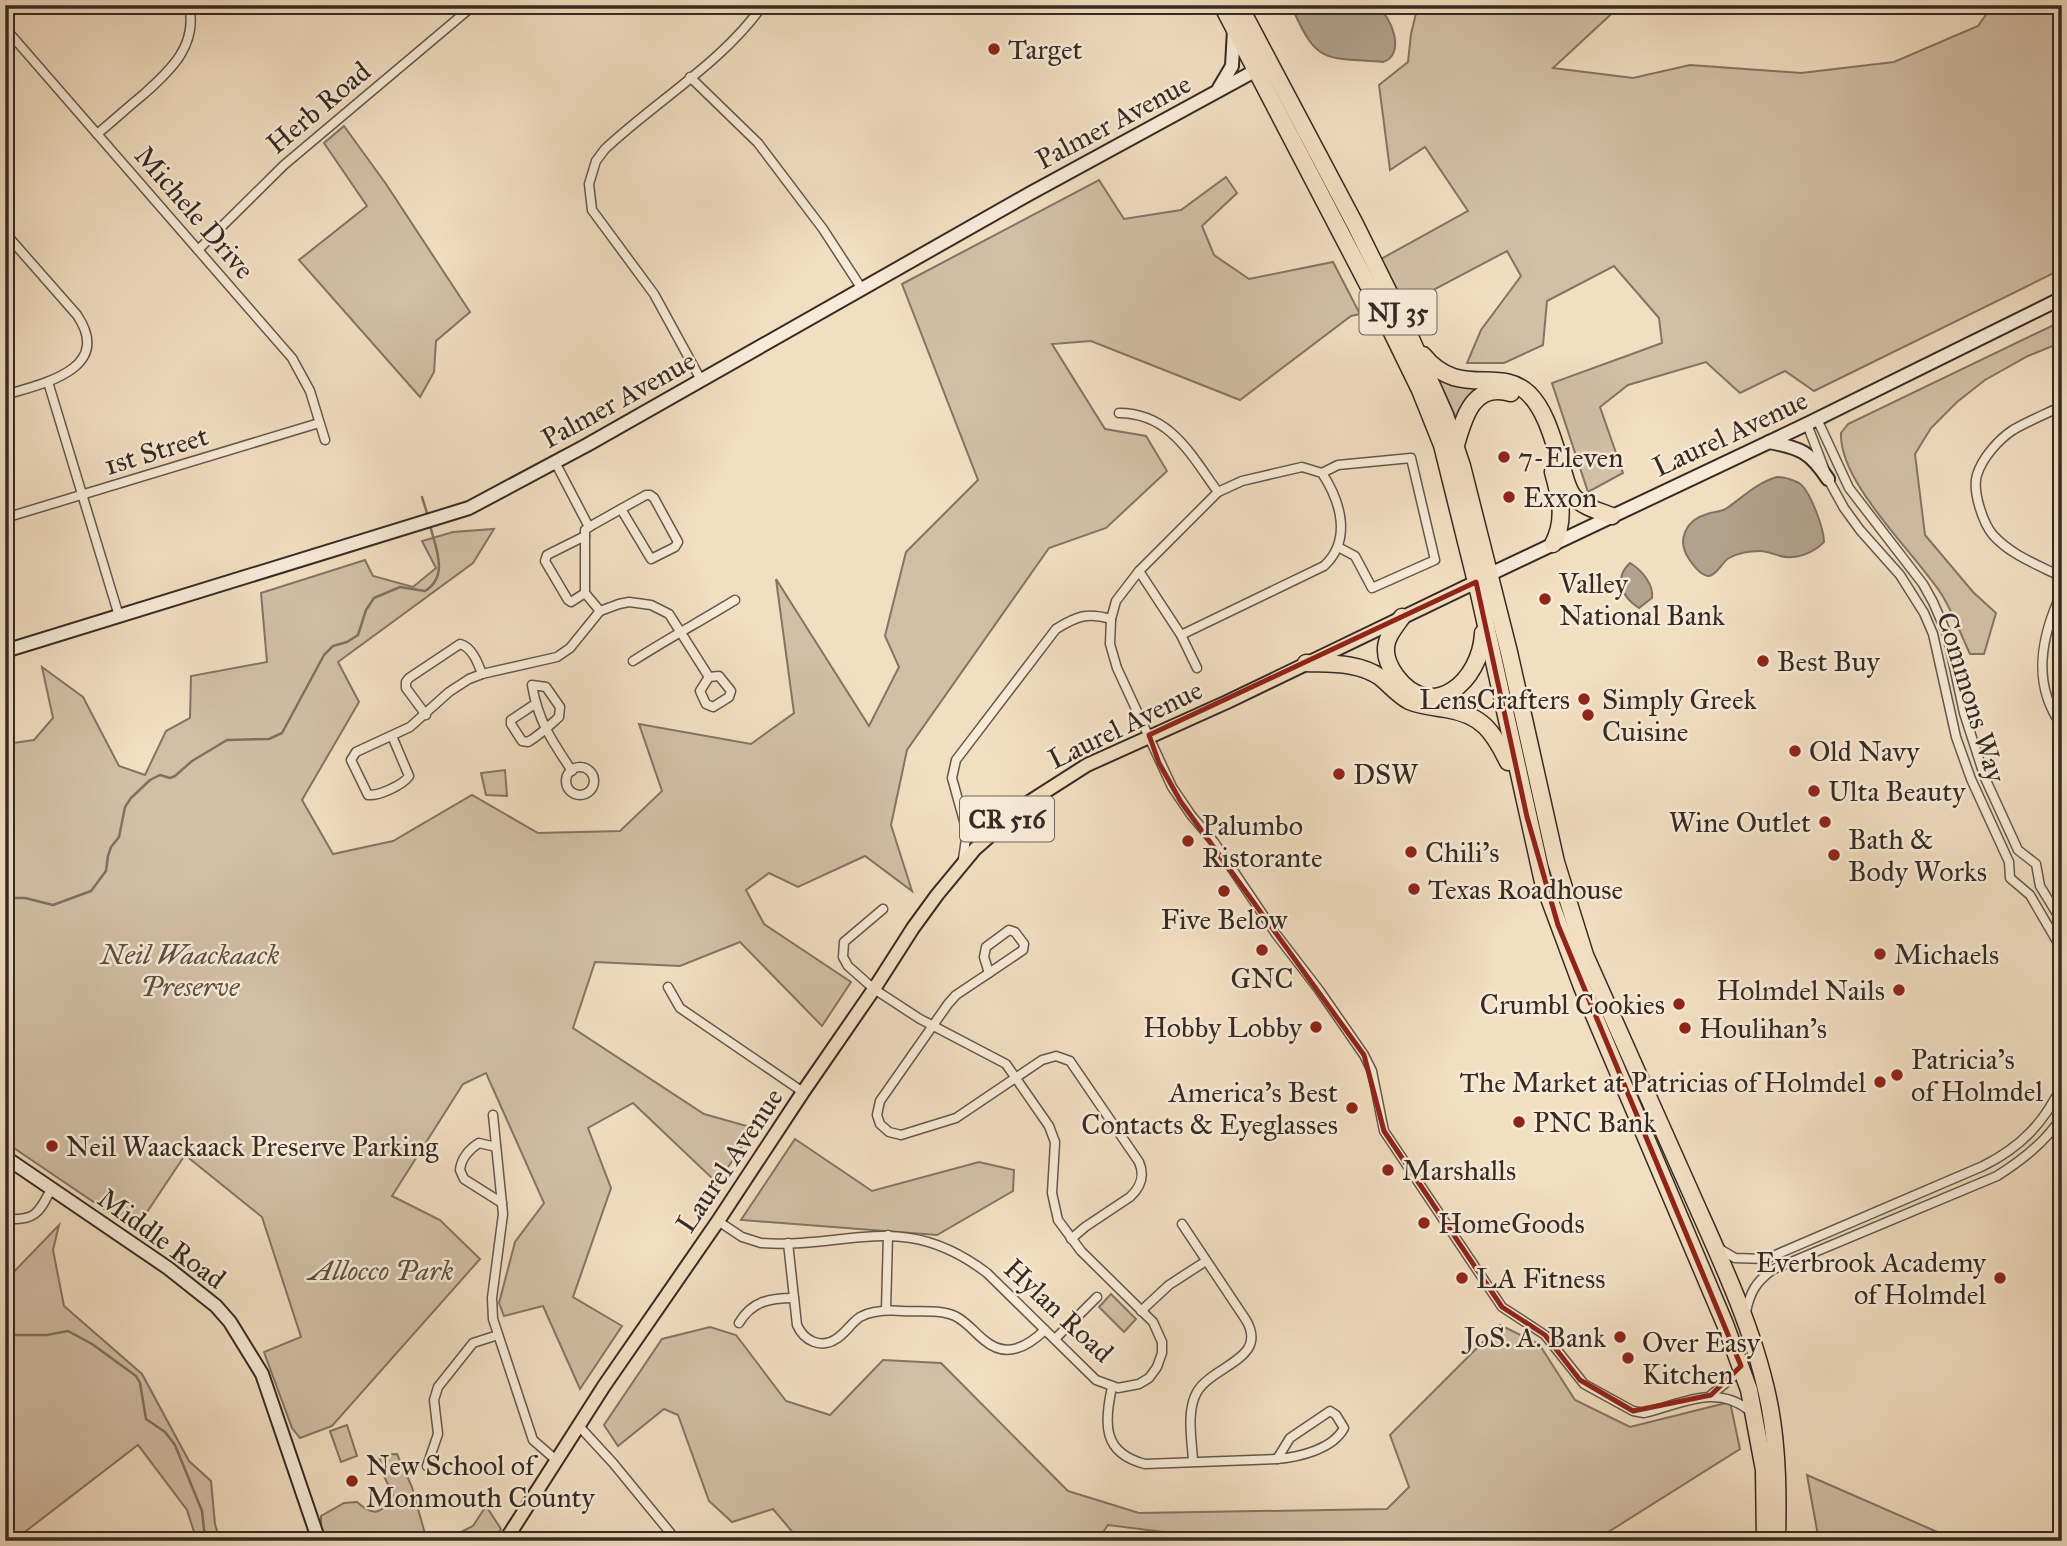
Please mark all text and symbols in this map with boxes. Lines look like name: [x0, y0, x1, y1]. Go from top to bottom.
place label: Target: [1008, 32, 1083, 67]
marker: Target: [986, 41, 1002, 57]
street label: Herb Road: [259, 54, 378, 161]
street label: Palmer Avenue: [1030, 66, 1197, 177]
street label: Michele Drive: [127, 138, 262, 286]
road number: NJ 35: [1360, 290, 1436, 334]
street label: Palmer Avenue: [535, 343, 701, 456]
street label: Laurel Avenue: [1647, 382, 1813, 485]
street label: 1st Street: [100, 418, 212, 483]
place label: 7-Eleven: [1518, 440, 1623, 475]
marker: 7-Eleven: [1496, 449, 1512, 465]
place label: Exxon: [1523, 480, 1597, 515]
marker: Exxon: [1501, 489, 1517, 505]
place label: Valley National Bank: [1558, 566, 1725, 633]
marker: Valley National Bank: [1537, 591, 1553, 607]
street label: Commons Way: [1929, 608, 2014, 787]
place label: Best Buy: [1777, 644, 1881, 679]
marker: Best Buy: [1755, 653, 1771, 669]
street label: Laurel Avenue: [1042, 672, 1208, 777]
place label: LensCrafters: [1419, 682, 1570, 717]
place label: Simply Greek Cuisine: [1602, 682, 1756, 749]
marker: LensCrafters: [1576, 691, 1592, 707]
marker: Simply Greek Cuisine: [1580, 707, 1596, 723]
place label: Old Navy: [1809, 734, 1920, 769]
marker: Old Navy: [1787, 743, 1803, 759]
place label: DSW: [1353, 757, 1419, 792]
marker: DSW: [1331, 766, 1347, 782]
place label: Ulta Beauty: [1828, 774, 1966, 809]
marker: Ulta Beauty: [1806, 783, 1822, 799]
road number: CR 516: [960, 796, 1054, 842]
place label: Wine Outlet: [1669, 805, 1811, 840]
place label: Palumbo Ristorante: [1202, 808, 1323, 875]
marker: Wine Outlet: [1817, 814, 1833, 830]
place label: Bath & Body Works: [1848, 822, 1987, 889]
marker: Palumbo Ristorante: [1180, 833, 1196, 849]
place label: Chili's: [1425, 835, 1500, 870]
marker: Chili's: [1403, 844, 1419, 860]
marker: Bath & Body Works: [1826, 847, 1842, 863]
place label: Texas Roadhouse: [1428, 872, 1623, 907]
marker: Texas Roadhouse: [1406, 881, 1422, 897]
marker: Five Below: [1216, 883, 1232, 899]
place label: Five Below: [1161, 902, 1288, 937]
park label: Neil Waackaack Preserve: [98, 937, 280, 1004]
place label: Michaels: [1894, 937, 1999, 972]
marker: GNC: [1254, 942, 1270, 958]
marker: Michaels: [1872, 946, 1888, 962]
place label: GNC: [1230, 961, 1294, 996]
place label: Holmdel Nails: [1716, 973, 1885, 1008]
marker: Holmdel Nails: [1891, 982, 1907, 998]
place label: Crumbl Cookies: [1480, 987, 1665, 1022]
marker: Crumbl Cookies: [1671, 996, 1687, 1012]
place label: Hobby Lobby: [1143, 1010, 1303, 1045]
place label: Houlihan's: [1699, 1011, 1827, 1046]
marker: Hobby Lobby: [1308, 1019, 1324, 1035]
marker: Houlihan's: [1677, 1020, 1693, 1036]
place label: Patricia's of Holmdel: [1911, 1042, 2044, 1109]
place label: The Market at Patricias of Holmdel: [1460, 1065, 1866, 1100]
marker: Patricia's of Holmdel: [1889, 1067, 1905, 1083]
marker: The Market at Patricias of Holmdel: [1872, 1074, 1888, 1090]
place label: America's Best Contacts & Eyeglasses: [1081, 1075, 1338, 1142]
street label: Laurel Avenue: [668, 1081, 791, 1239]
marker: America's Best Contacts & Eyeglasses: [1344, 1100, 1360, 1116]
place label: PNC Bank: [1533, 1105, 1656, 1140]
marker: PNC Bank: [1511, 1114, 1527, 1130]
place label: Neil Waackaack Preserve Parking: [66, 1129, 439, 1164]
marker: Neil Waackaack Preserve Parking: [44, 1138, 60, 1154]
place label: Marshalls: [1402, 1153, 1516, 1188]
marker: Marshalls: [1380, 1162, 1396, 1178]
street label: Middle Road: [91, 1180, 232, 1296]
place label: HomeGoods: [1438, 1206, 1585, 1241]
marker: HomeGoods: [1416, 1215, 1432, 1231]
place label: Everbrook Academy of Holmdel: [1756, 1245, 1987, 1312]
street label: Hylan Road: [997, 1251, 1121, 1370]
park label: Allocco Park: [306, 1253, 454, 1288]
place label: LA Fitness: [1476, 1261, 1605, 1296]
marker: LA Fitness: [1454, 1270, 1470, 1286]
marker: Everbrook Academy of Holmdel: [1992, 1270, 2008, 1286]
place label: JoS. A. Bank: [1461, 1320, 1606, 1355]
place label: Over Easy Kitchen: [1642, 1325, 1761, 1392]
marker: JoS. A. Bank: [1612, 1329, 1628, 1345]
marker: Over Easy Kitchen: [1620, 1350, 1636, 1366]
place label: New School of Monmouth County: [366, 1448, 595, 1515]
marker: New School of Monmouth County: [344, 1473, 360, 1489]

